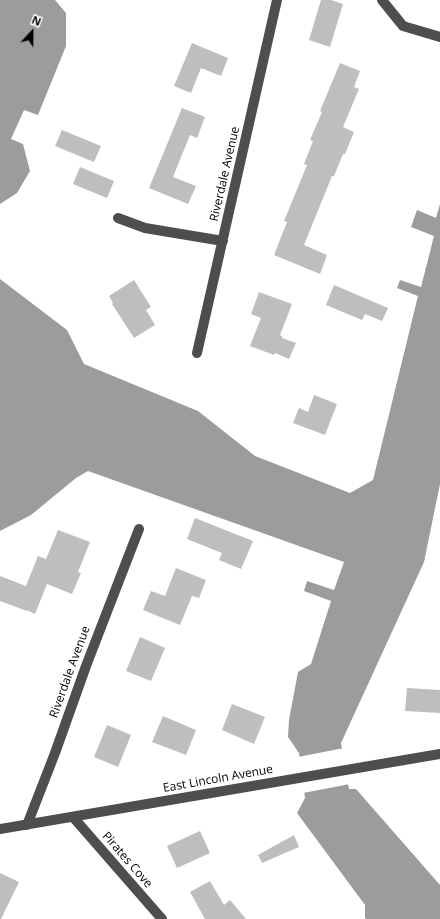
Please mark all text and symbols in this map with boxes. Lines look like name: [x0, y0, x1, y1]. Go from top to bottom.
north arrow: [12, 12, 52, 52]
text: N: [30, 12, 44, 29]
street label: Riverdale Avenue: [207, 125, 243, 223]
street label: Riverdale Avenue: [47, 624, 93, 720]
street label: East Lincoln Avenue: [162, 762, 274, 796]
street label: Pirates Cove: [99, 829, 155, 891]

